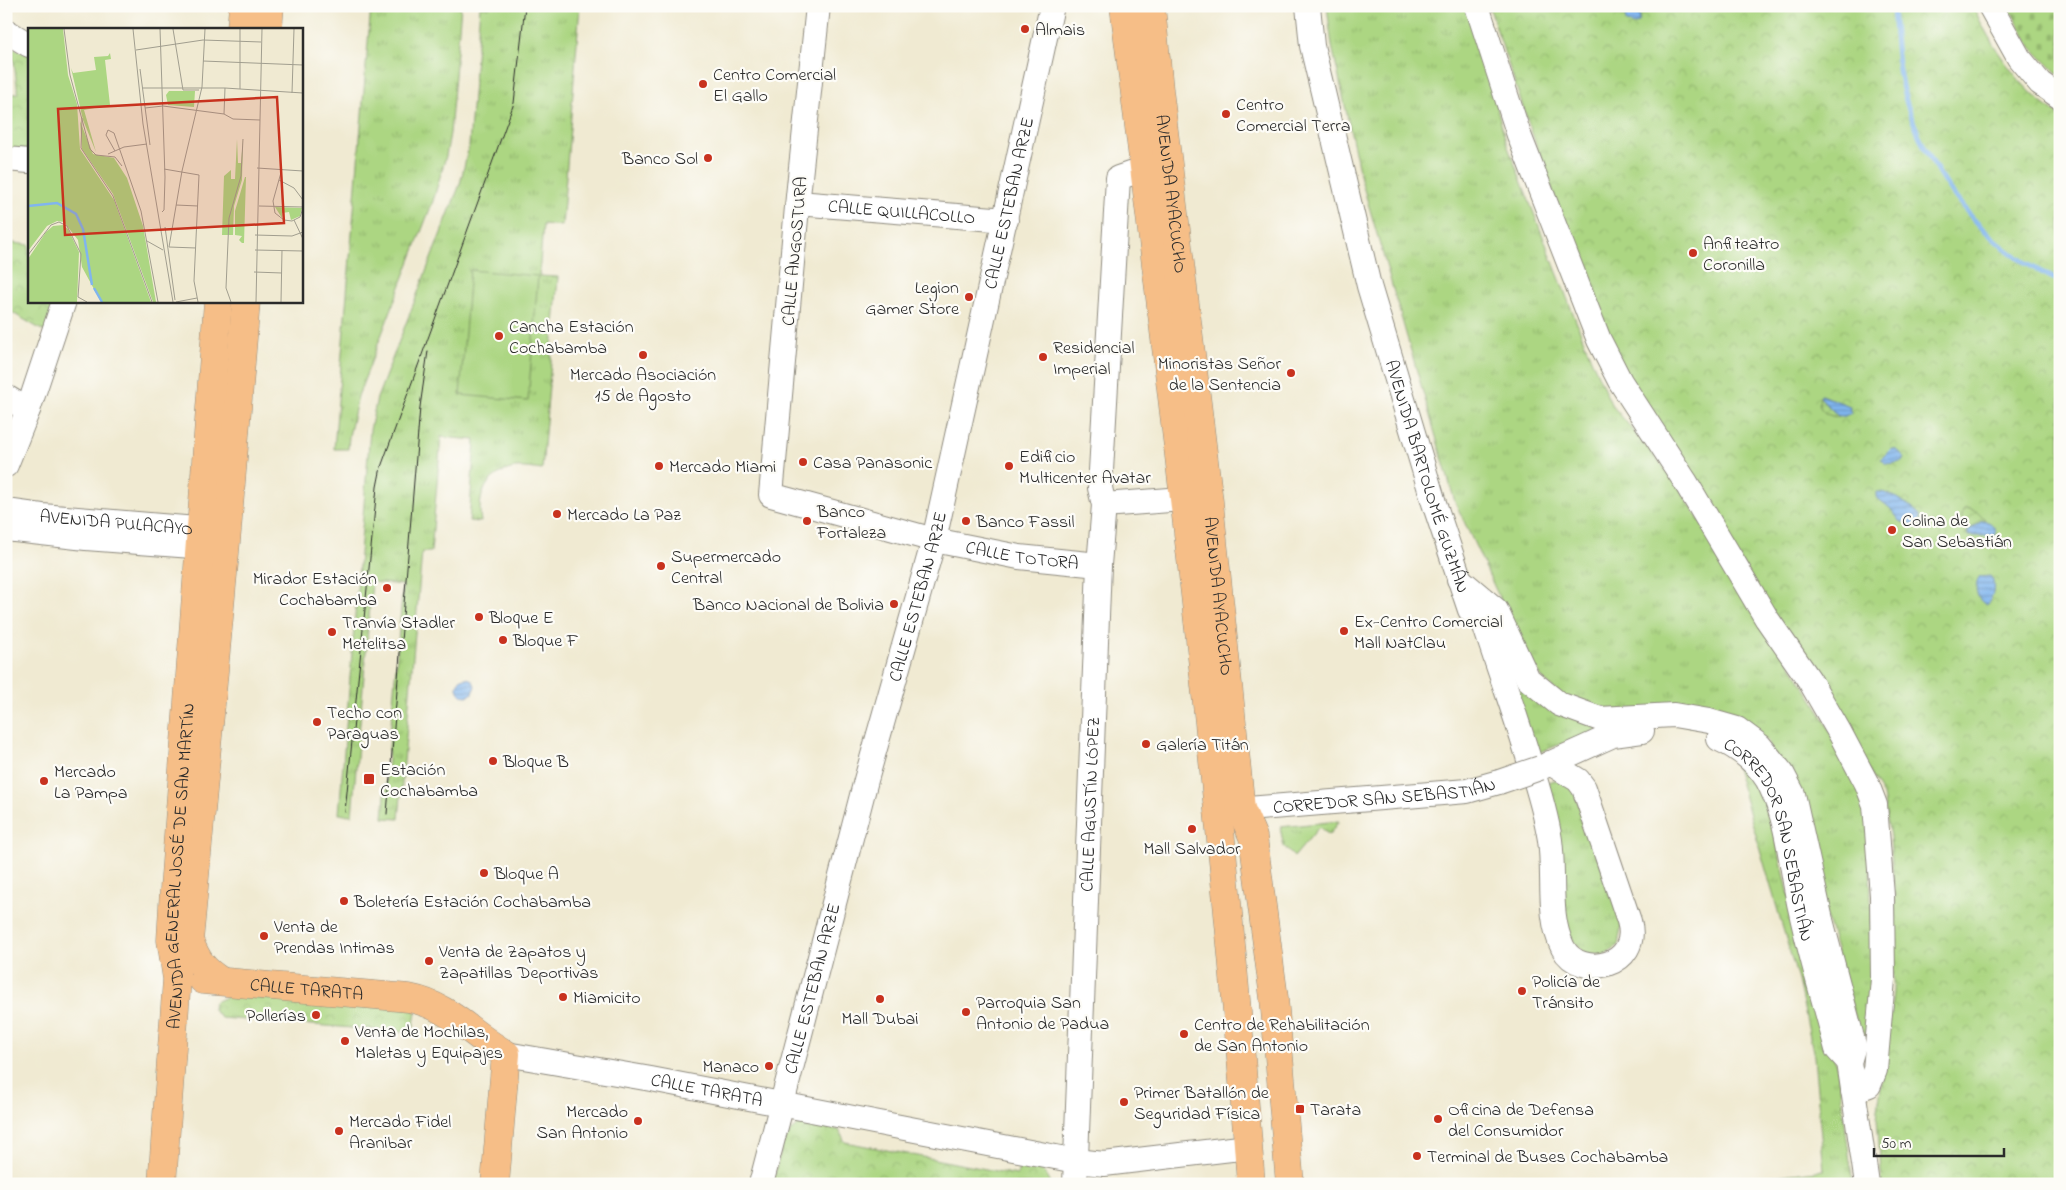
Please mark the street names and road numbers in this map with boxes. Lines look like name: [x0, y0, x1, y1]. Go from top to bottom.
street label: AVENIDA AYACUCHO: [1147, 113, 1192, 275]
street label: CALLE ESTEBAN ARZE: [979, 115, 1042, 292]
street label: CALLE ANGOSTURA: [777, 175, 815, 327]
street label: CALLE QUILLACOLLO: [827, 194, 976, 232]
street label: AVENIDA BARTOLOMÉ GUZMÁN: [1377, 357, 1474, 597]
street label: AVENIDA PULACAYO: [38, 505, 194, 544]
street label: CALLE ESTEBAN ARZE: [883, 509, 955, 685]
street label: AVENIDA AYACUCHO: [1196, 516, 1238, 677]
street label: CALLE TOTORA: [963, 536, 1080, 578]
street label: AVENIDA GENERAL JOSÉ DE SAN MARTÍN: [160, 702, 203, 1030]
street label: CALLE AGUSTÍN LÓPEZ: [1075, 716, 1108, 892]
street label: CORREDOR SAN SEBASTIÁN: [1718, 733, 1818, 945]
street label: CORREDOR SAN SEBASTIÁN: [1272, 773, 1499, 822]
street label: CALLE ESTEBAN ARZE: [779, 901, 848, 1077]
street label: CALLE TARATA: [249, 973, 364, 1009]
street label: CALLE TARATA: [648, 1068, 765, 1115]

